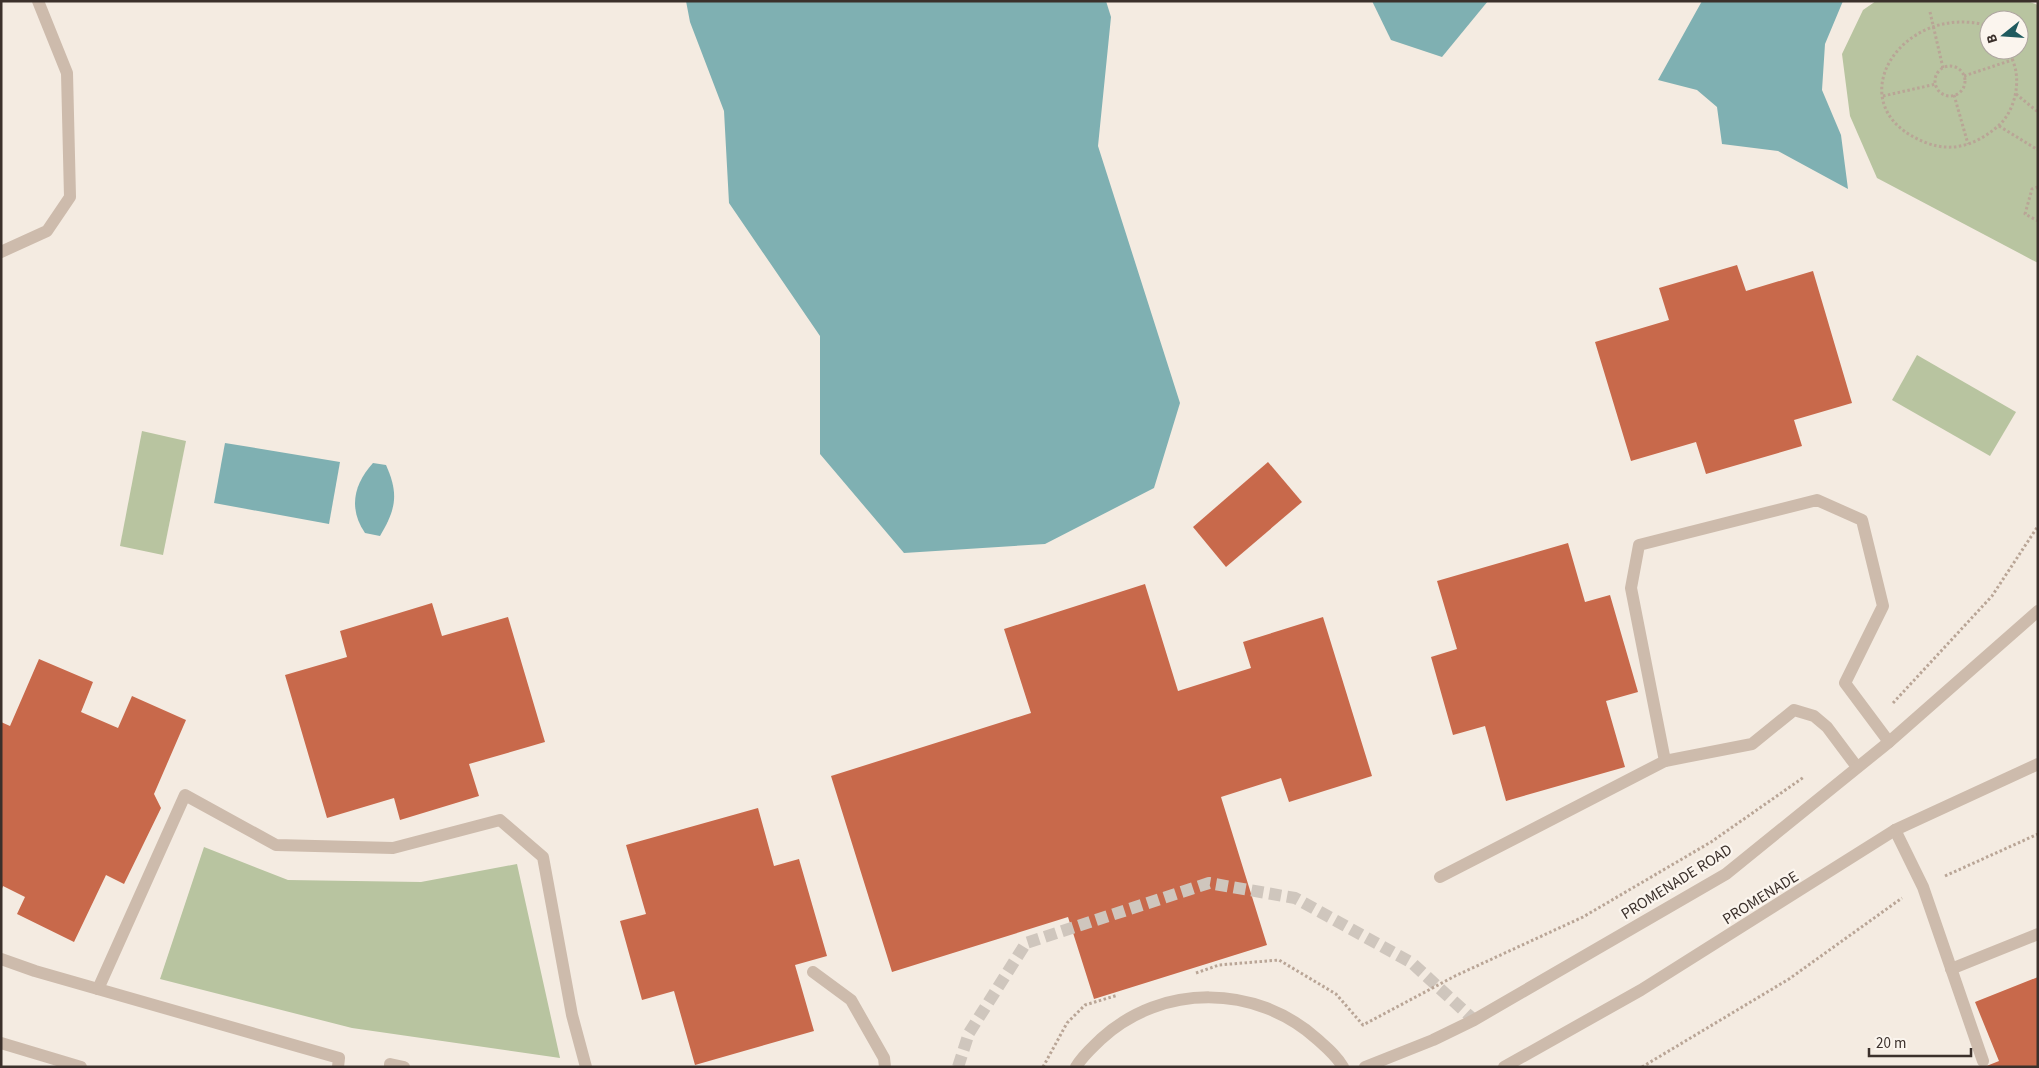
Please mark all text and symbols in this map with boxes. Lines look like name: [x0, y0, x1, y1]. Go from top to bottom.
north arrow: [1979, 10, 2029, 60]
text: B: [1982, 31, 2003, 45]
street label: PROMENADE ROAD: [1617, 839, 1737, 925]
street label: PROMENADE: [1718, 866, 1803, 930]
scale bar: [1869, 1026, 1972, 1058]
text: 20 m: [1876, 1033, 1906, 1054]

